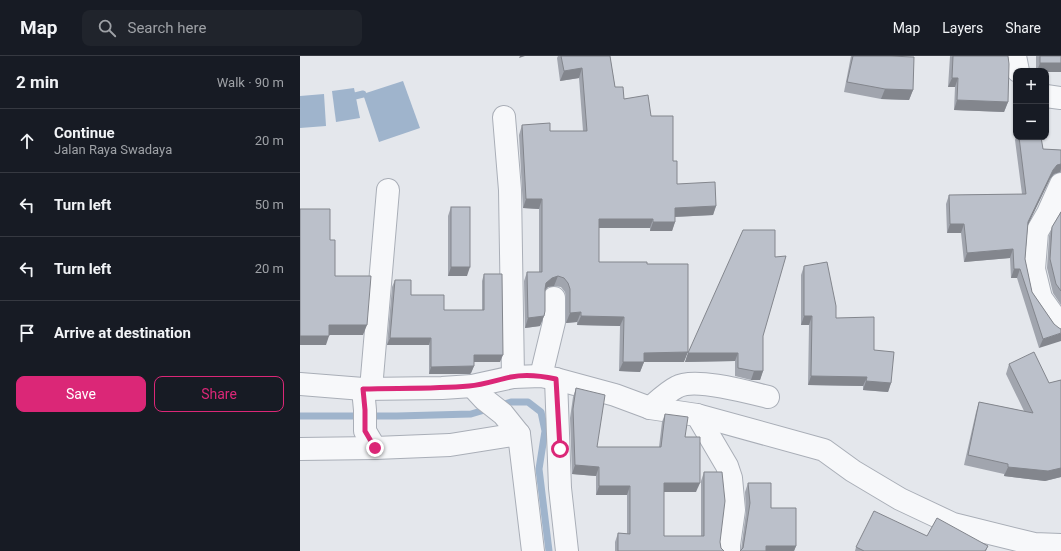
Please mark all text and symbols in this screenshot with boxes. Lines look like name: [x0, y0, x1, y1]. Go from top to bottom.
search box: [82, 10, 362, 46]
text: Map: [20, 16, 58, 39]
icon: search: [96, 17, 118, 39]
text: Search here: [128, 19, 206, 37]
text: Map: [893, 20, 920, 36]
text: Layers: [942, 20, 983, 36]
text: Share: [1005, 20, 1041, 36]
map controls: [1013, 68, 1049, 140]
button: +: [1013, 68, 1049, 104]
text: 2 min: [16, 72, 59, 92]
text: Walk · 90 m: [217, 75, 284, 90]
button: −: [1013, 104, 1049, 140]
text: Continue: [54, 124, 115, 142]
icon: ahead: [16, 130, 38, 152]
text: 20 m: [255, 133, 284, 148]
text: Jalan Raya Swadaya: [54, 142, 172, 157]
icon: left: [16, 194, 38, 216]
text: Turn left: [54, 196, 111, 214]
text: 50 m: [255, 197, 284, 212]
icon: left: [16, 258, 38, 280]
text: Turn left: [54, 260, 111, 278]
text: 20 m: [255, 261, 284, 276]
icon: arrive: [16, 322, 38, 344]
text: Arrive at destination: [54, 324, 191, 342]
button: Save: [16, 376, 146, 412]
button: Share: [154, 376, 284, 412]
route end: [366, 439, 384, 457]
route start: [551, 440, 569, 458]

